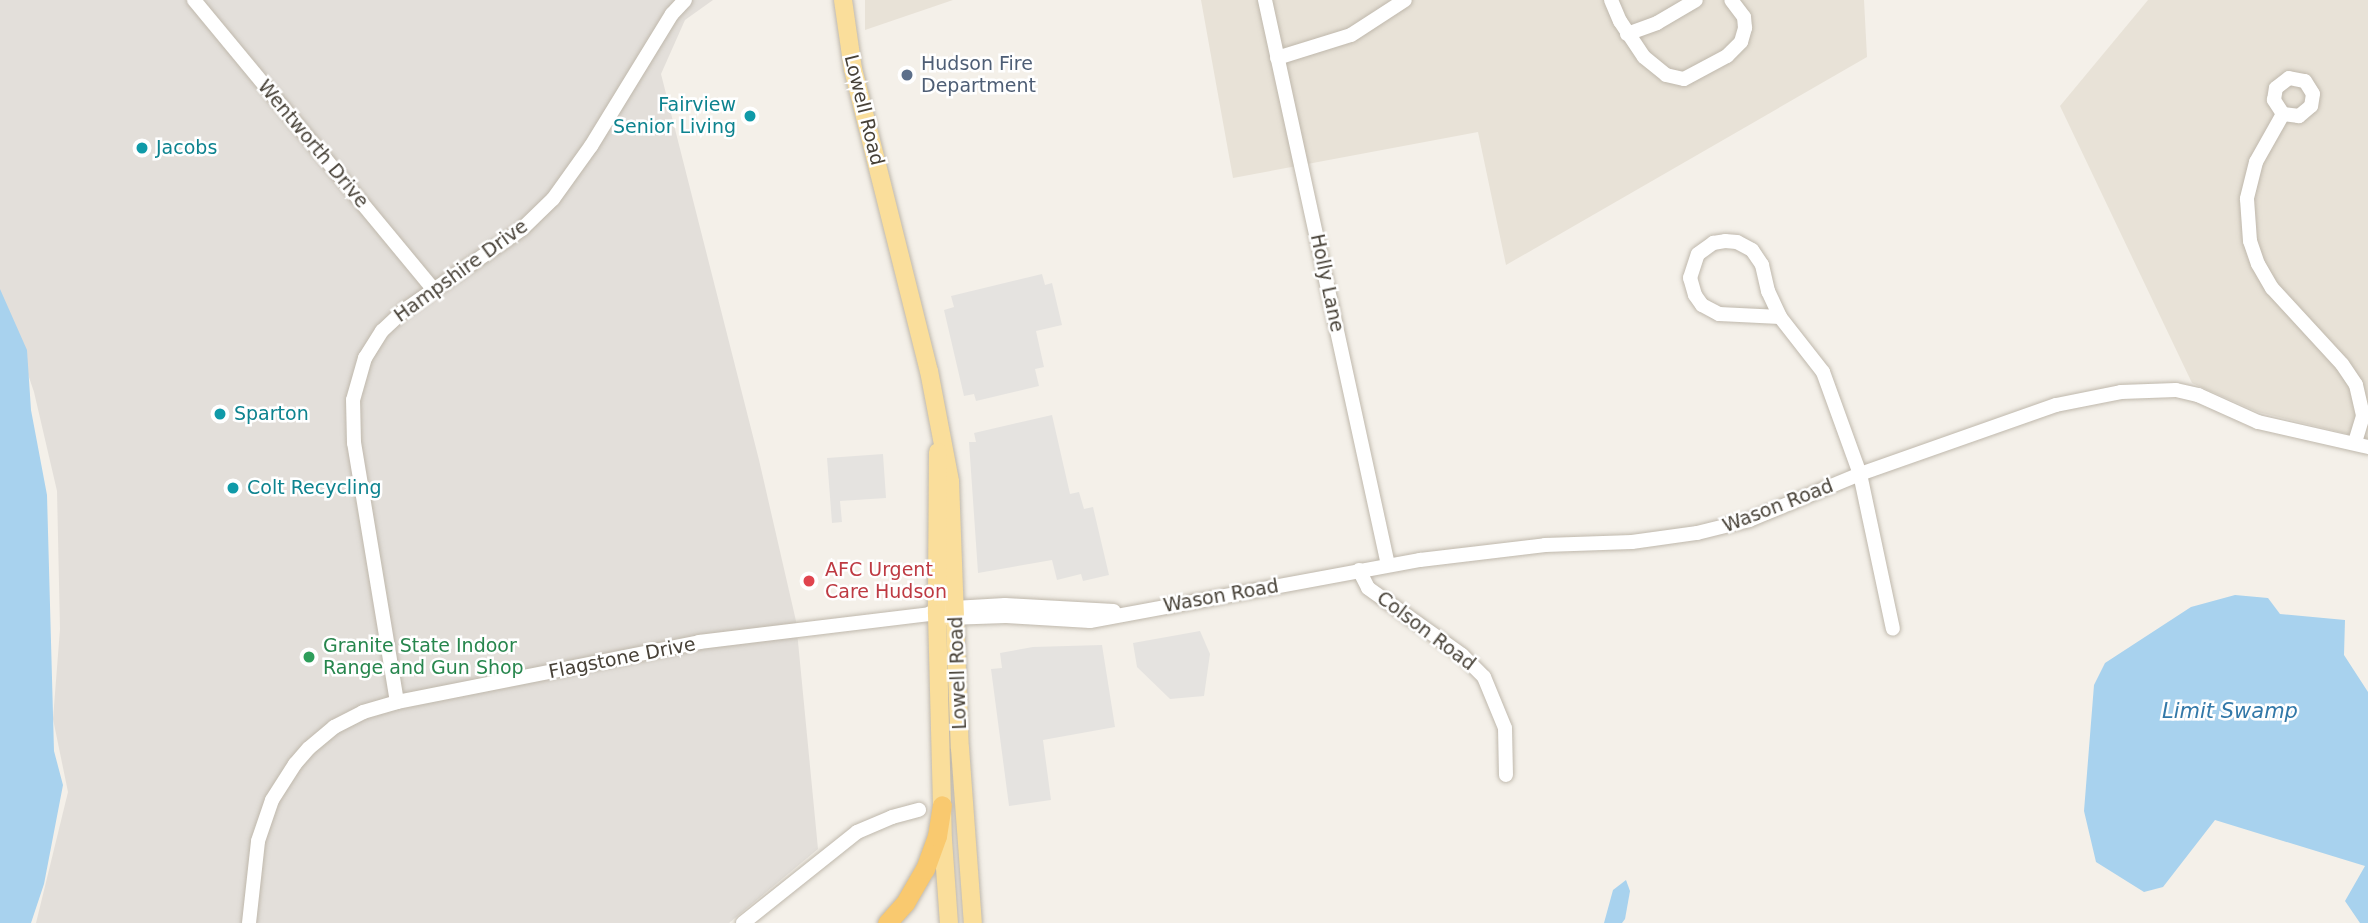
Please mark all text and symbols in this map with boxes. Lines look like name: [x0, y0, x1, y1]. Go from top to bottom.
street label: Lowell Road: [839, 52, 889, 168]
place label: Hudson Fire Department: [921, 53, 1036, 97]
marker: Hudson Fire Department: [899, 67, 915, 83]
street label: Wentworth Drive: [253, 75, 373, 213]
place label: Fairview Senior Living: [613, 94, 736, 138]
marker: Fairview Senior Living: [742, 108, 758, 124]
place label: Jacobs: [156, 137, 217, 159]
marker: Jacobs: [134, 140, 150, 156]
street label: Hampshire Drive: [390, 215, 532, 327]
street label: Holly Lane: [1305, 232, 1349, 334]
place label: Sparton: [234, 403, 309, 425]
marker: Sparton: [212, 406, 228, 422]
street label: Wason Road: [1720, 474, 1836, 538]
place label: Colt Recycling: [247, 477, 381, 499]
marker: Colt Recycling: [225, 480, 241, 496]
place label: AFC Urgent Care Hudson: [825, 559, 947, 603]
marker: AFC Urgent Care Hudson: [799, 571, 819, 591]
street label: Wason Road: [1162, 575, 1280, 617]
street label: Colson Road: [1372, 587, 1480, 675]
street label: Lowell Road: [945, 616, 971, 730]
street label: Flagstone Drive: [547, 633, 697, 683]
place label: Granite State Indoor Range and Gun Shop: [323, 635, 524, 679]
marker: Granite State Indoor Range and Gun Shop: [301, 649, 317, 665]
water label: Limit Swamp: [2162, 698, 2298, 724]

